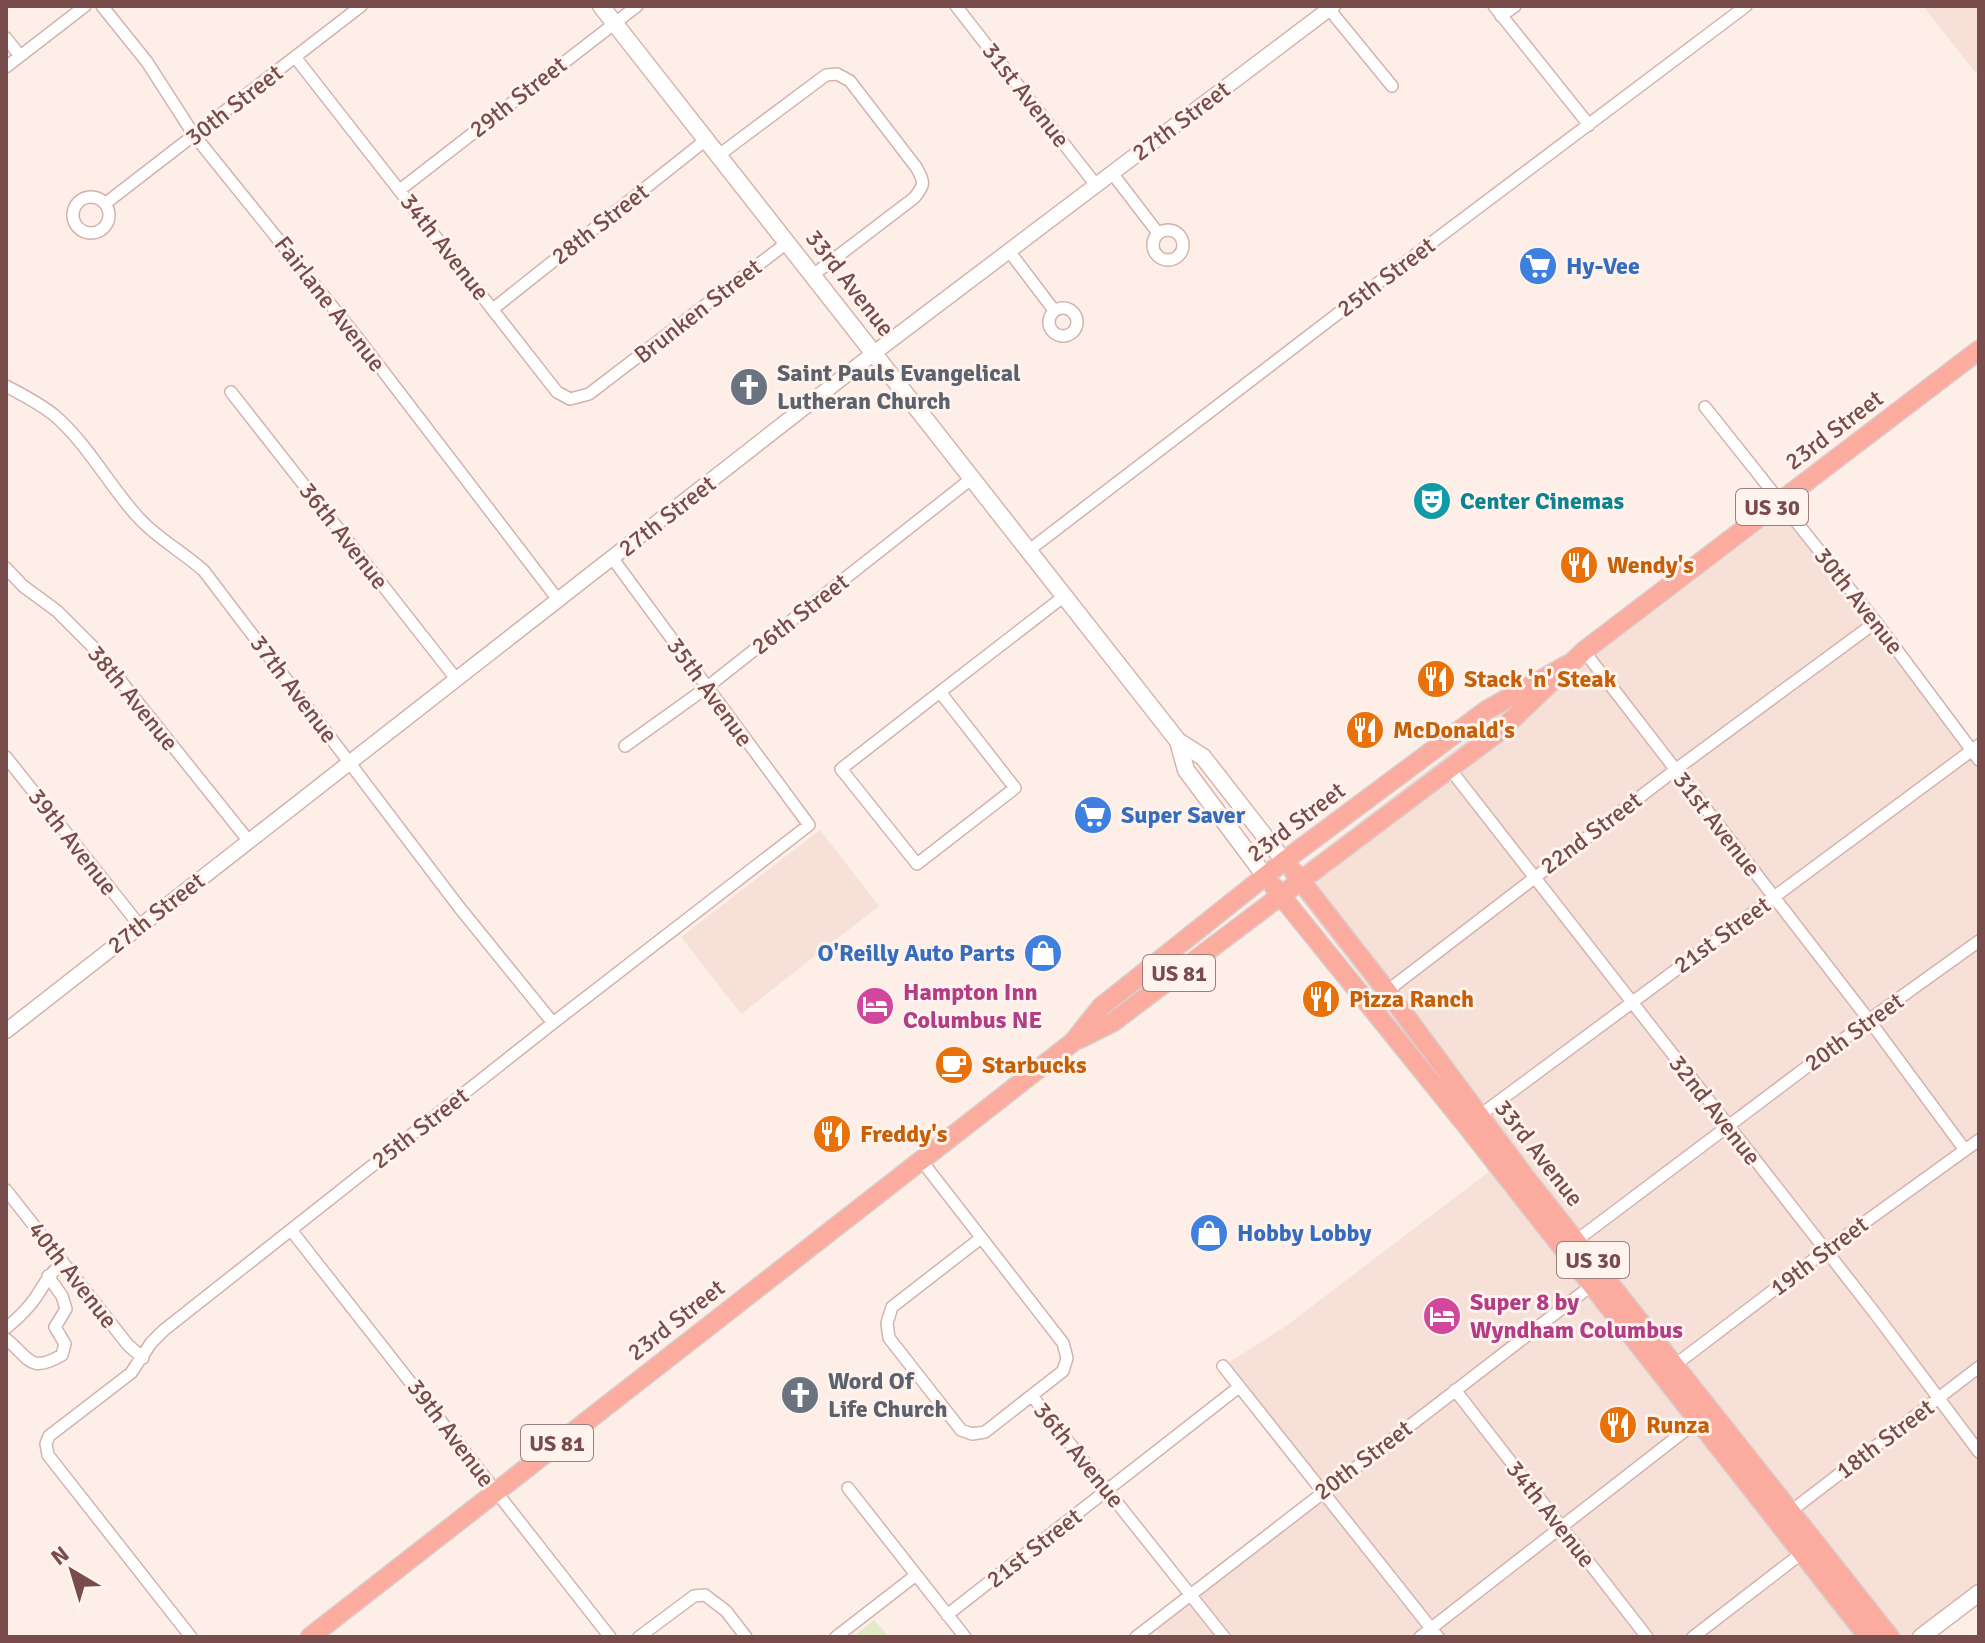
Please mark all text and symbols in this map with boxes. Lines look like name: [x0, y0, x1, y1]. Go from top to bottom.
street label: 31st Avenue: [976, 36, 1076, 154]
street label: 29th Street: [463, 50, 573, 144]
street label: 30th Street: [179, 58, 289, 152]
street label: 27th Street: [1126, 74, 1236, 168]
street label: 28th Street: [545, 177, 655, 271]
street label: 34th Avenue: [394, 187, 496, 307]
street label: 33rd Avenue: [799, 223, 901, 343]
street label: Fairlane Avenue: [268, 230, 392, 378]
street label: 25th Street: [1331, 230, 1441, 324]
supermarket icon: Hy-Vee: [1517, 245, 1559, 287]
place label: Hy-Vee: [1566, 251, 1640, 281]
street label: Brunken Street: [628, 252, 768, 370]
place label: Saint Pauls Evangelical Lutheran Church: [777, 358, 1021, 416]
church icon: Saint Pauls Evangelical Lutheran Church: [728, 366, 770, 408]
street label: 23rd Street: [1779, 383, 1889, 477]
street label: 27th Street: [612, 469, 722, 563]
street label: 36th Avenue: [293, 476, 395, 596]
theatre icon: Center Cinemas: [1411, 480, 1453, 522]
place label: Center Cinemas: [1460, 486, 1625, 516]
road number: US 30: [1736, 489, 1808, 525]
street label: 30th Avenue: [1808, 541, 1910, 661]
restaurant icon: Wendy's: [1558, 544, 1600, 586]
place label: Wendy's: [1607, 550, 1694, 580]
street label: 26th Street: [745, 567, 855, 661]
street label: 37th Avenue: [244, 629, 344, 749]
street label: 35th Avenue: [660, 632, 760, 752]
street label: 38th Avenue: [81, 639, 185, 757]
restaurant icon: Stack 'n' Steak: [1415, 658, 1457, 700]
place label: Stack 'n' Steak: [1464, 664, 1617, 694]
restaurant icon: McDonald's: [1344, 709, 1386, 751]
place label: McDonald's: [1393, 715, 1515, 745]
street label: 31st Avenue: [1667, 765, 1767, 883]
street label: 23rd Street: [1241, 775, 1351, 869]
street label: 39th Avenue: [22, 782, 124, 902]
street label: 22nd Street: [1534, 785, 1648, 881]
supermarket icon: Super Saver: [1072, 794, 1114, 836]
place label: Super Saver: [1121, 800, 1246, 830]
street label: 27th Street: [101, 866, 211, 960]
street label: 21st Street: [1668, 890, 1776, 980]
shop icon: O'Reilly Auto Parts: [1022, 932, 1064, 974]
place label: O'Reilly Auto Parts: [818, 938, 1015, 968]
road number: US 81: [1143, 955, 1215, 991]
place label: Hampton Inn Columbus NE: [903, 977, 1042, 1035]
restaurant icon: Pizza Ranch: [1300, 978, 1342, 1020]
place label: Pizza Ranch: [1349, 984, 1474, 1014]
hotel icon: Hampton Inn Columbus NE: [854, 985, 896, 1027]
street label: 20th Street: [1799, 986, 1909, 1078]
cafe icon: Starbucks: [933, 1044, 975, 1086]
street label: 32nd Avenue: [1663, 1049, 1767, 1171]
place label: Starbucks: [982, 1050, 1087, 1080]
street label: 25th Street: [365, 1081, 475, 1175]
street label: 33rd Avenue: [1488, 1093, 1590, 1213]
restaurant icon: Freddy's: [811, 1113, 853, 1155]
place label: Freddy's: [860, 1119, 948, 1149]
street label: 19th Street: [1764, 1209, 1874, 1303]
shop icon: Hobby Lobby: [1188, 1212, 1230, 1254]
street label: 40th Avenue: [22, 1215, 124, 1335]
place label: Hobby Lobby: [1237, 1218, 1371, 1248]
road number: US 30: [1557, 1242, 1629, 1278]
street label: 23rd Street: [621, 1273, 731, 1367]
place label: Super 8 by Wyndham Columbus: [1470, 1287, 1683, 1345]
hotel icon: Super 8 by Wyndham Columbus: [1421, 1295, 1463, 1337]
place label: Word Of Life Church: [828, 1366, 947, 1424]
street label: 39th Avenue: [401, 1373, 501, 1493]
church icon: Word Of Life Church: [779, 1374, 821, 1416]
street label: 18th Street: [1830, 1392, 1940, 1486]
street label: 36th Avenue: [1027, 1396, 1131, 1514]
restaurant icon: Runza: [1597, 1404, 1639, 1446]
place label: Runza: [1646, 1410, 1710, 1440]
street label: 20th Street: [1308, 1413, 1418, 1507]
road number: US 81: [521, 1425, 593, 1461]
street label: 34th Avenue: [1500, 1454, 1602, 1574]
street label: 21st Street: [980, 1502, 1088, 1594]
north arrow: [32, 1531, 112, 1611]
text: N: [46, 1540, 74, 1571]

